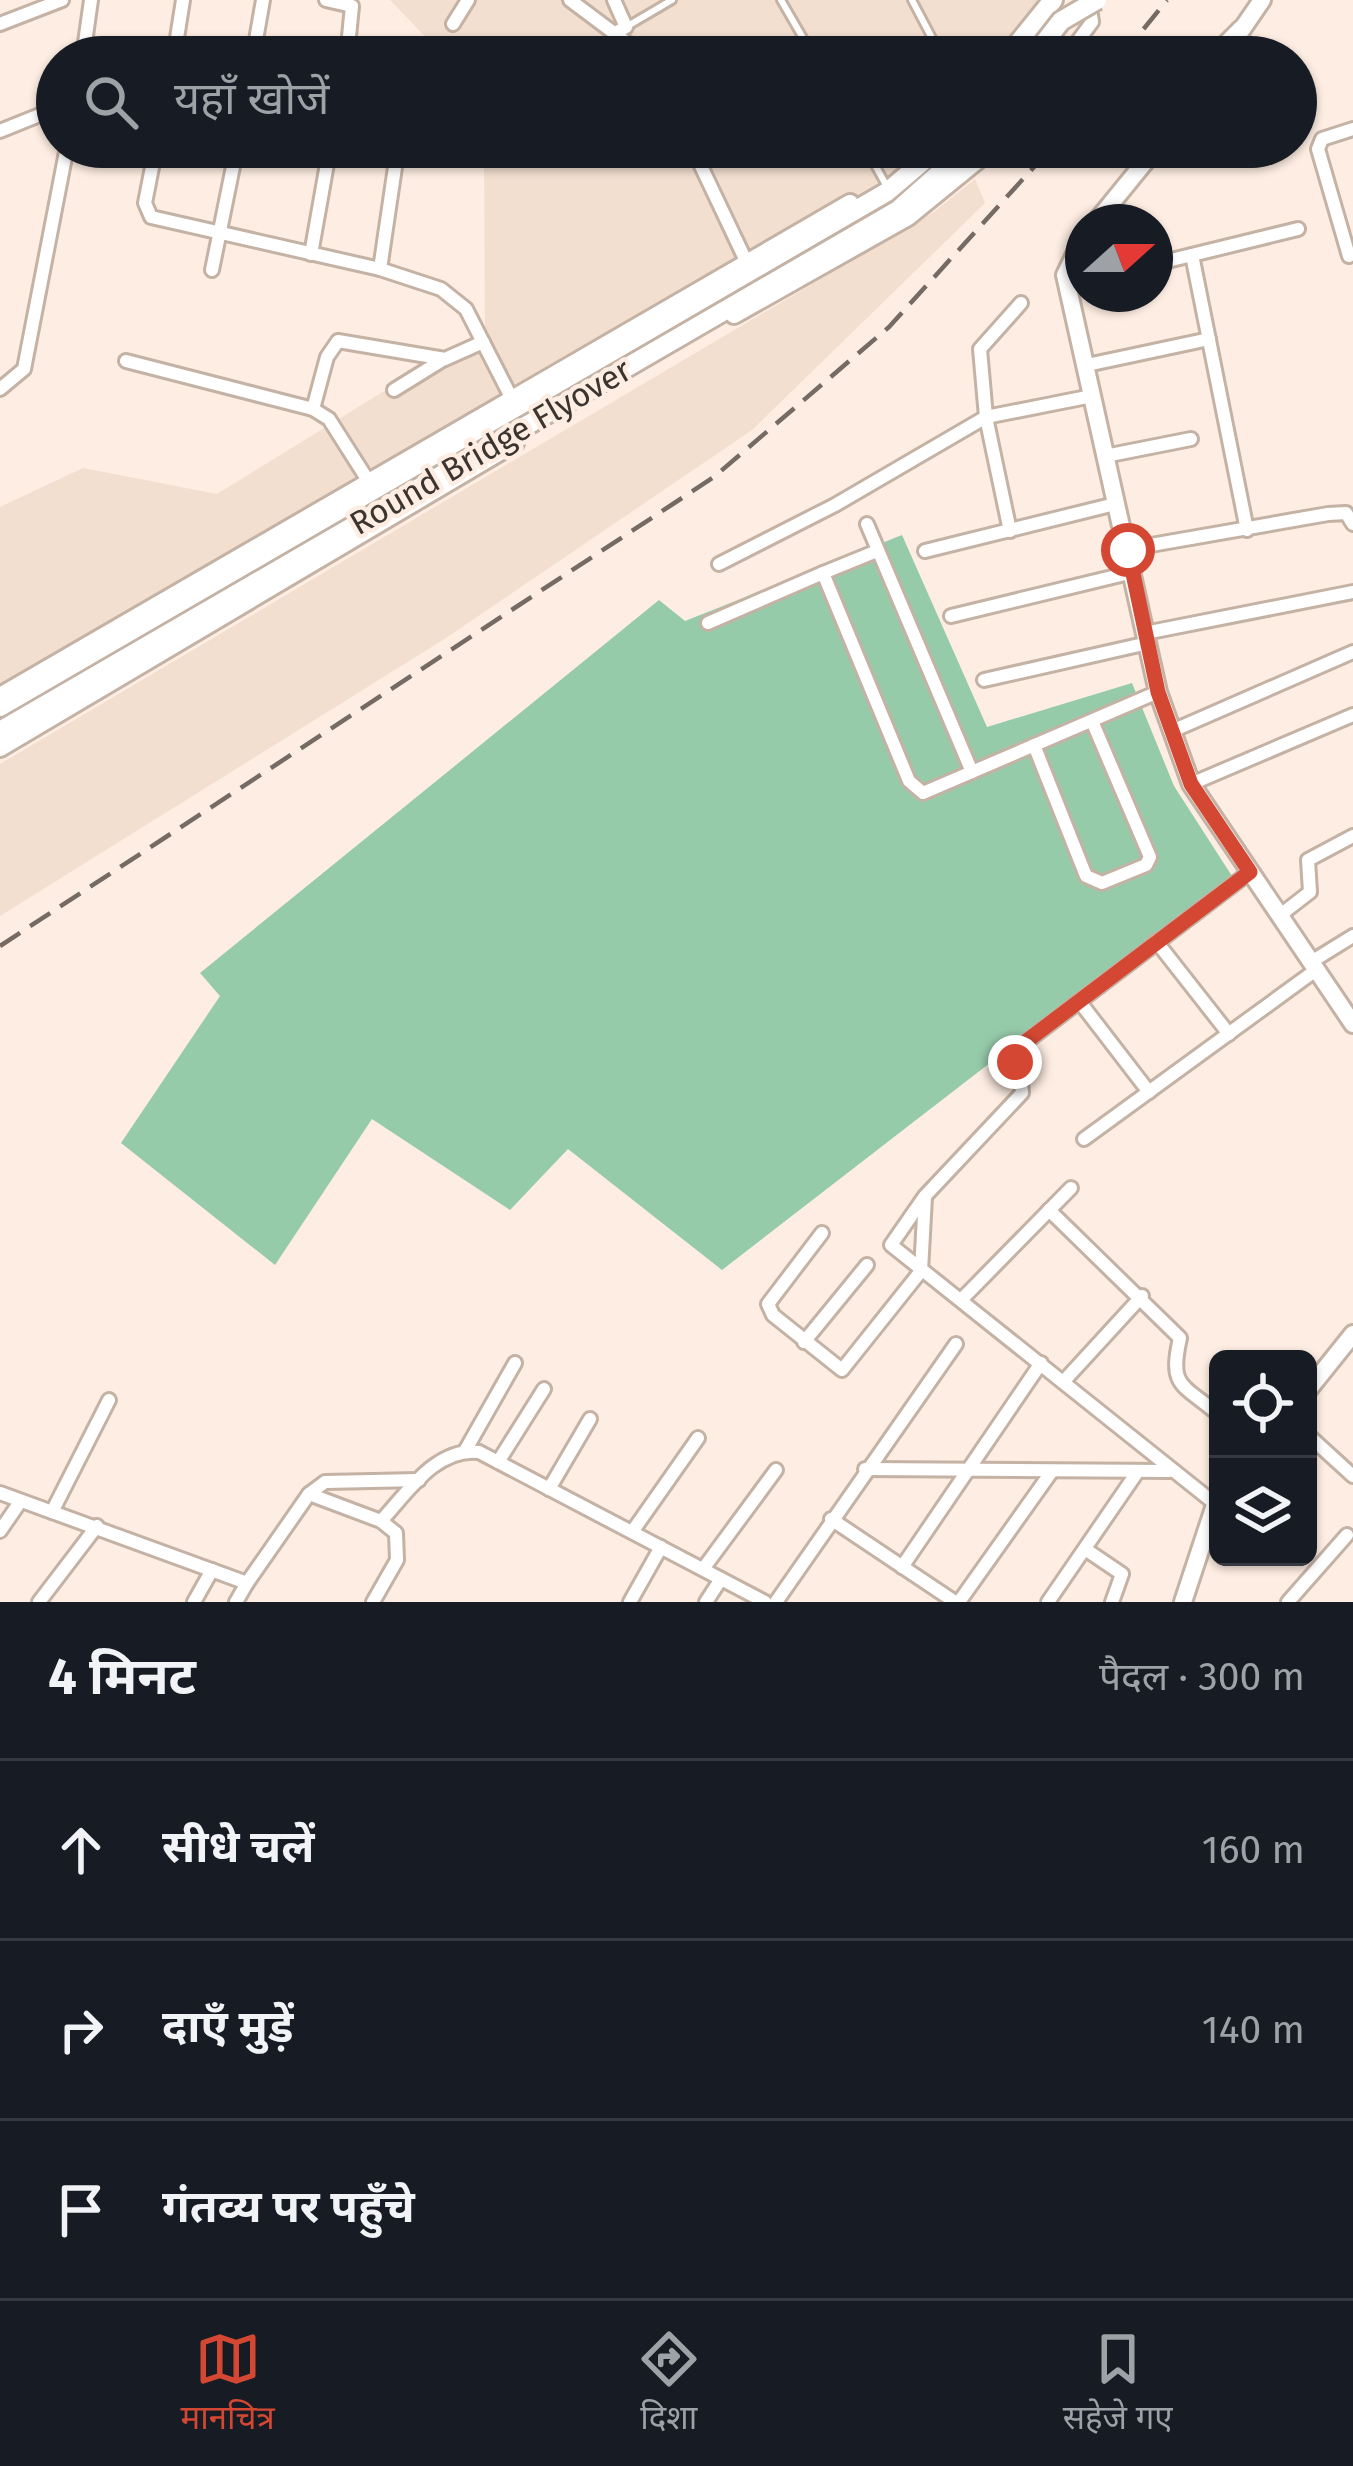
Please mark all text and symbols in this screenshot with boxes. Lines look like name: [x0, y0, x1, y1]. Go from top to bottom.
search box: [36, 36, 1317, 168]
icon: search: [78, 69, 144, 135]
text: यहाँ खोजें: [174, 72, 329, 126]
north arrow: [1065, 204, 1173, 312]
street label: Round Bridge Flyover: [343, 350, 639, 544]
route start: [1101, 523, 1155, 577]
route end: [988, 1035, 1042, 1089]
map controls: [1209, 1350, 1317, 1566]
button: locate: [1209, 1350, 1317, 1458]
button: layers: [1209, 1458, 1317, 1566]
text: 4 मिनट: [48, 1646, 196, 1708]
text: पैदल · 300 m: [1099, 1654, 1305, 1700]
icon: ahead: [48, 1817, 114, 1883]
text: सीधे चलें: [162, 1820, 315, 1874]
text: 160 m: [1202, 1827, 1305, 1873]
icon: right: [48, 1997, 114, 2063]
text: दाएँ मुड़ें: [162, 2000, 294, 2054]
text: 140 m: [1202, 2007, 1305, 2053]
icon: arrive: [48, 2177, 114, 2243]
text: गंतव्य पर पहुँचे: [162, 2180, 415, 2234]
tab: मानचित्र: [180, 2326, 275, 2442]
tab: दिशा: [636, 2326, 702, 2442]
tab: सहेजे गए: [1063, 2326, 1173, 2442]

